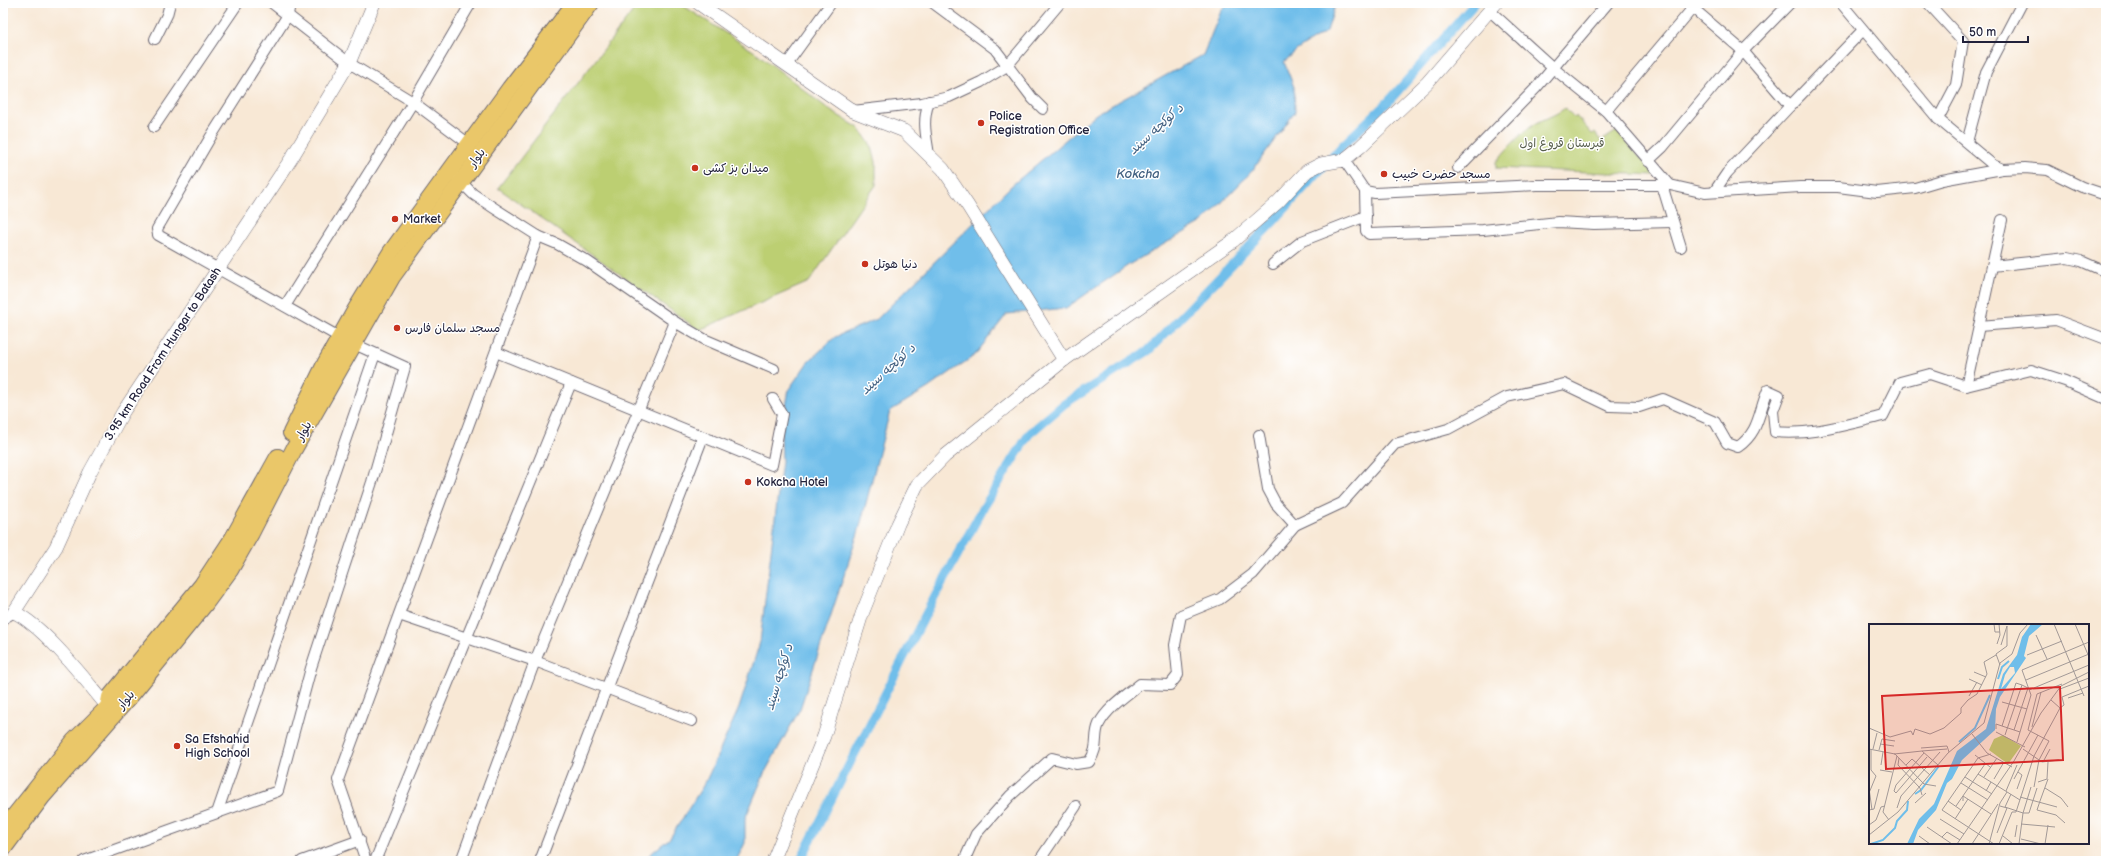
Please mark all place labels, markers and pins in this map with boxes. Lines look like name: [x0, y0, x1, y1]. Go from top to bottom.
place label: Police Registration Office: [989, 109, 1089, 138]
marker: Police Registration Office: [976, 118, 986, 128]
place label: میدان بز کشی: [703, 161, 769, 176]
marker: میدان بز کشی: [690, 163, 700, 173]
place label: مسجد حضرت خبیب: [1392, 167, 1490, 182]
marker: مسجد حضرت خبیب: [1379, 169, 1389, 179]
place label: Market: [403, 212, 441, 227]
marker: Market: [390, 214, 400, 224]
place label: دنیا هوتل: [873, 257, 917, 272]
marker: دنیا هوتل: [860, 259, 870, 269]
place label: مسجد سلمان فارس: [405, 321, 500, 336]
marker: مسجد سلمان فارس: [392, 323, 402, 333]
place label: Kokcha Hotel: [756, 475, 828, 490]
marker: Kokcha Hotel: [743, 477, 753, 487]
place label: Sa Efshahid High School: [185, 732, 250, 761]
marker: Sa Efshahid High School: [172, 741, 182, 751]

